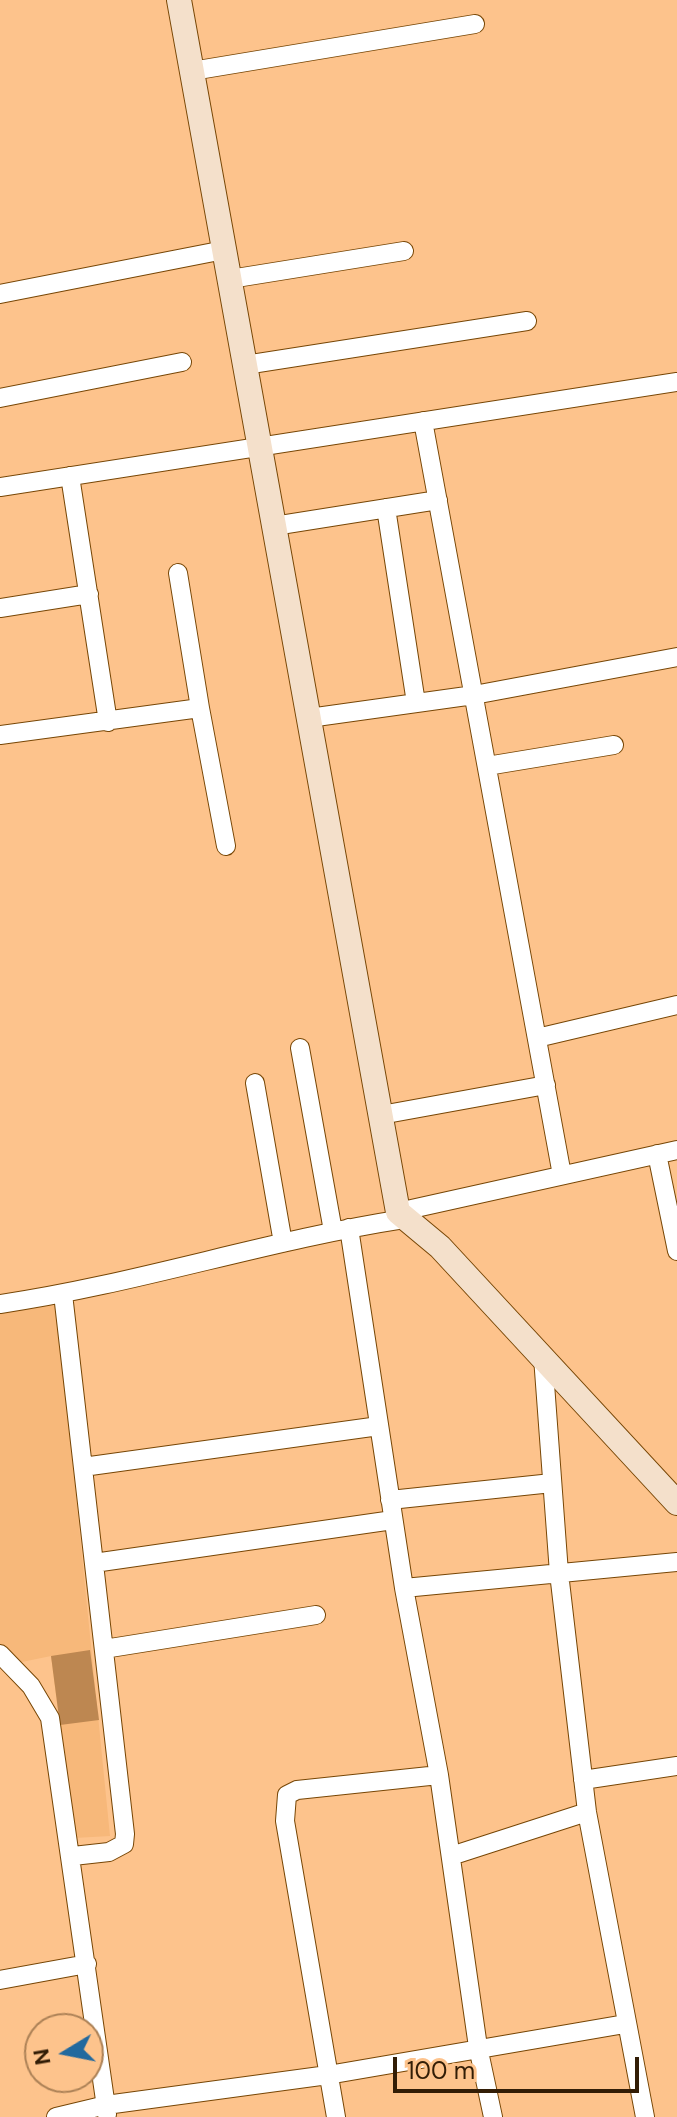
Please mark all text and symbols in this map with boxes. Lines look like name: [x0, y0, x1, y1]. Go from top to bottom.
north arrow: [24, 2013, 104, 2093]
scale bar: [397, 2041, 643, 2091]
text: N: [26, 2046, 58, 2067]
text: 100 m: [407, 2055, 475, 2086]

